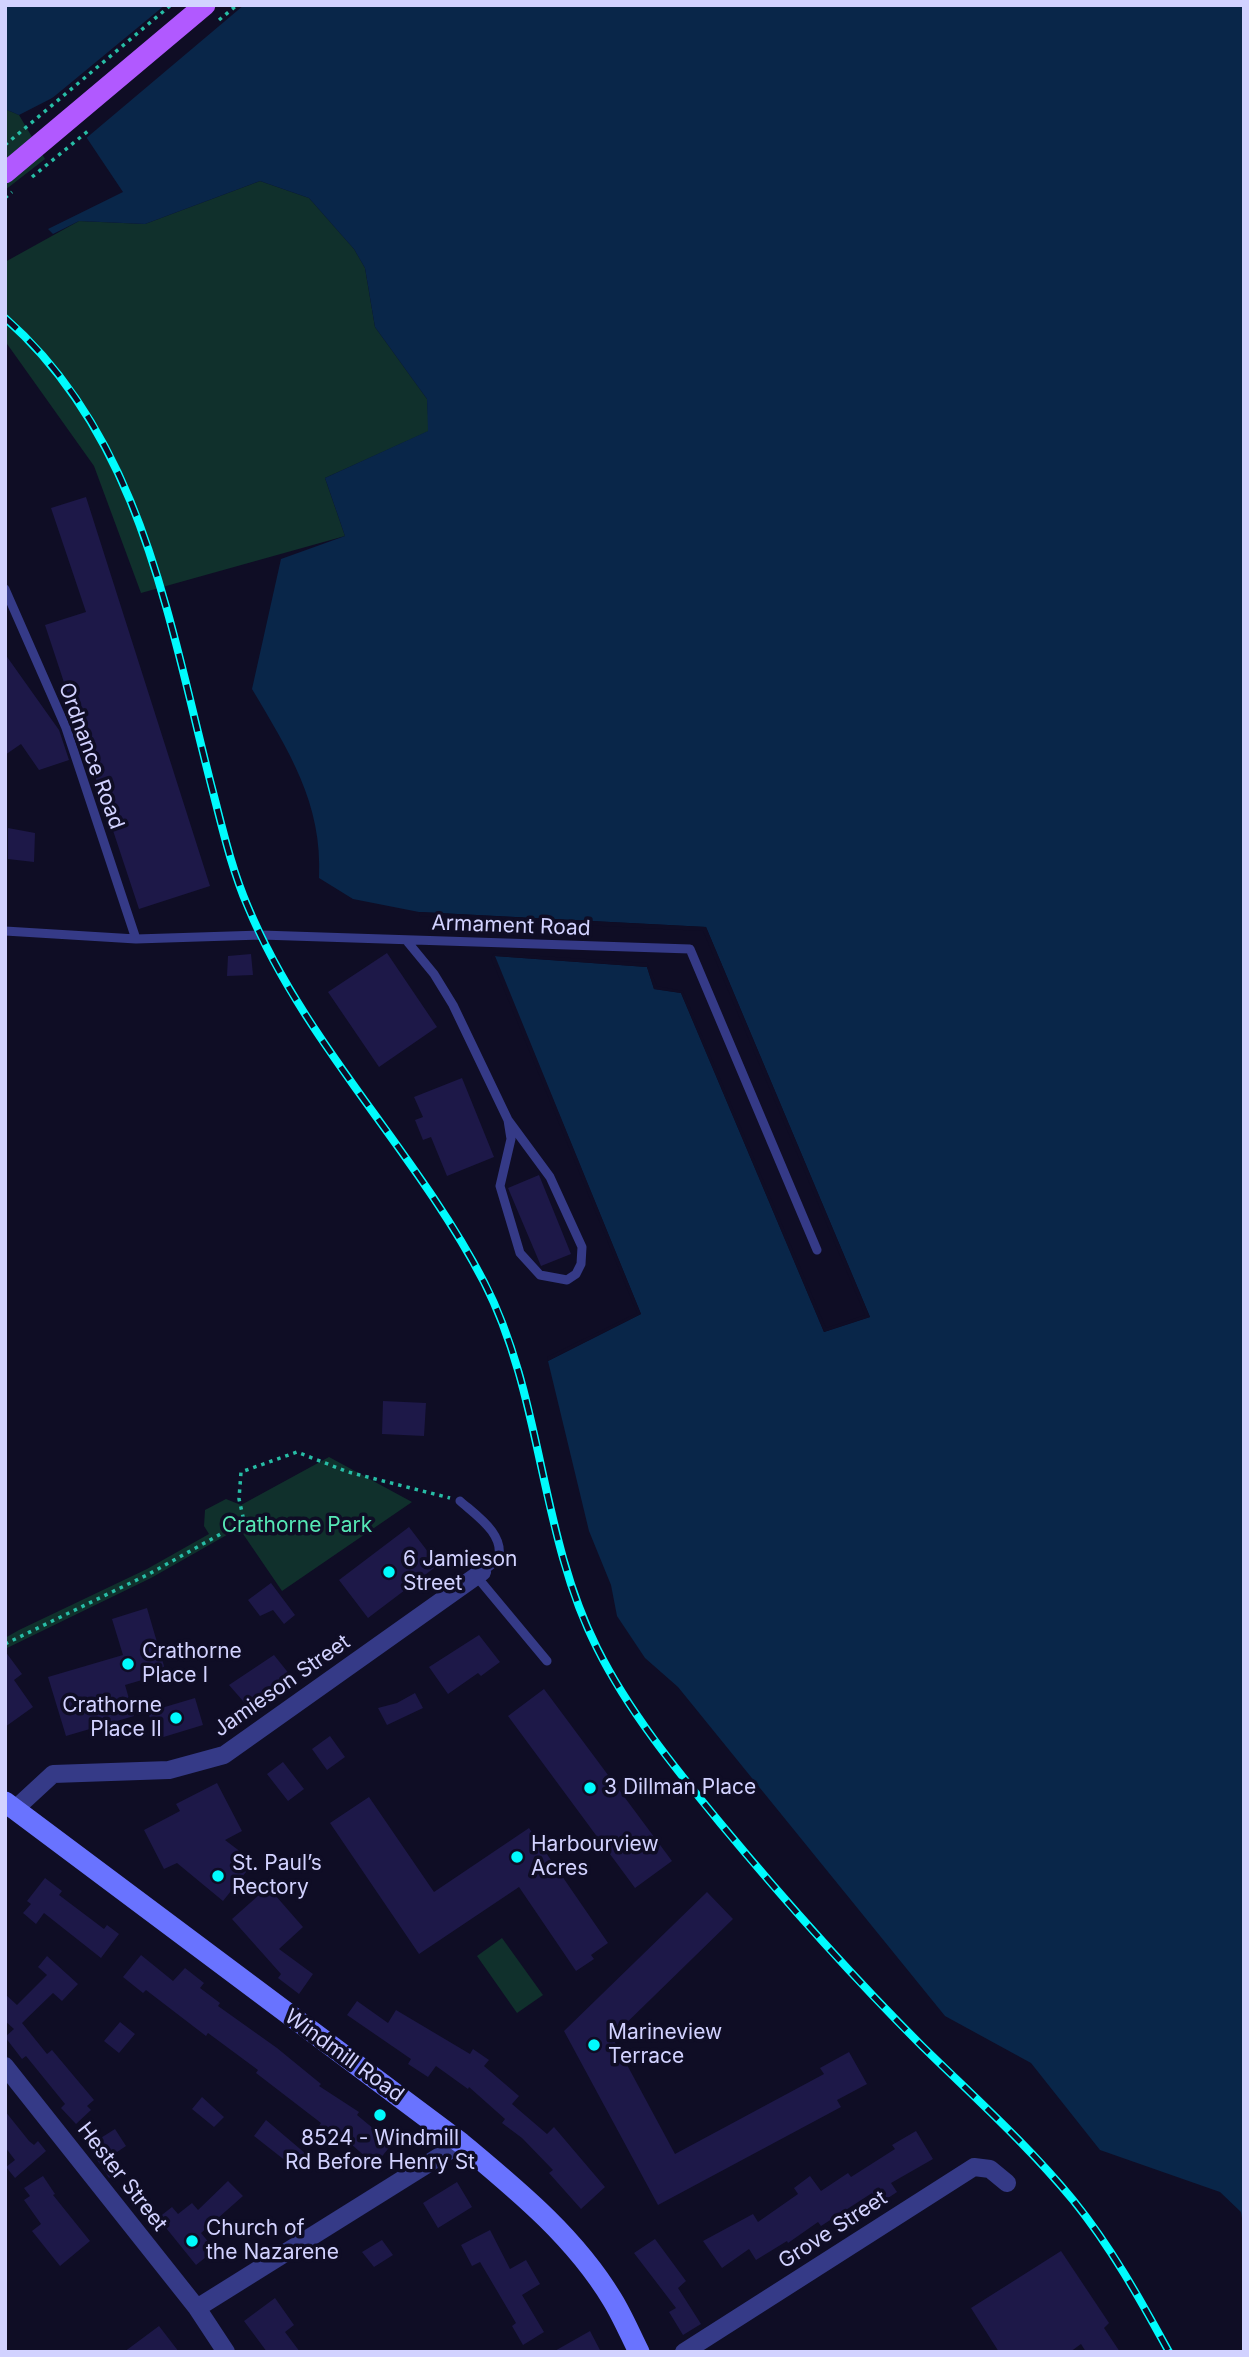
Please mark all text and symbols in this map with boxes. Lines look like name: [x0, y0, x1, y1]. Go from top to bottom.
street label: Ordnance Road: [53, 679, 129, 833]
street label: Armament Road: [431, 911, 591, 941]
park label: Crathorne Park: [222, 1513, 372, 1539]
place label: 6 Jamieson Street: [403, 1547, 518, 1597]
marker: 6 Jamieson Street: [381, 1564, 397, 1580]
street label: Jamieson Street: [209, 1630, 355, 1742]
place label: Crathorne Place I: [142, 1639, 242, 1689]
marker: Crathorne Place I: [120, 1656, 136, 1672]
place label: Crathorne Place II: [62, 1693, 162, 1743]
marker: Crathorne Place II: [168, 1710, 184, 1726]
place label: 3 Dillman Place: [604, 1775, 756, 1801]
marker: 3 Dillman Place: [582, 1780, 598, 1796]
place label: Harbourview Acres: [531, 1832, 659, 1882]
marker: Harbourview Acres: [509, 1849, 525, 1865]
place label: St. Paul’s Rectory: [232, 1851, 322, 1901]
marker: St. Paul’s Rectory: [210, 1868, 226, 1884]
street label: Windmill Road: [279, 2004, 409, 2108]
place label: Marineview Terrace: [608, 2020, 722, 2070]
marker: Marineview Terrace: [586, 2037, 602, 2053]
marker: 8524 - Windmill Rd Before Henry St: [372, 2107, 388, 2123]
street label: Hester Street: [72, 2118, 172, 2236]
place label: 8524 - Windmill Rd Before Henry St: [285, 2126, 475, 2176]
street label: Grove Street: [774, 2186, 892, 2274]
place label: Church of the Nazarene: [206, 2216, 339, 2266]
marker: Church of the Nazarene: [184, 2233, 200, 2249]

